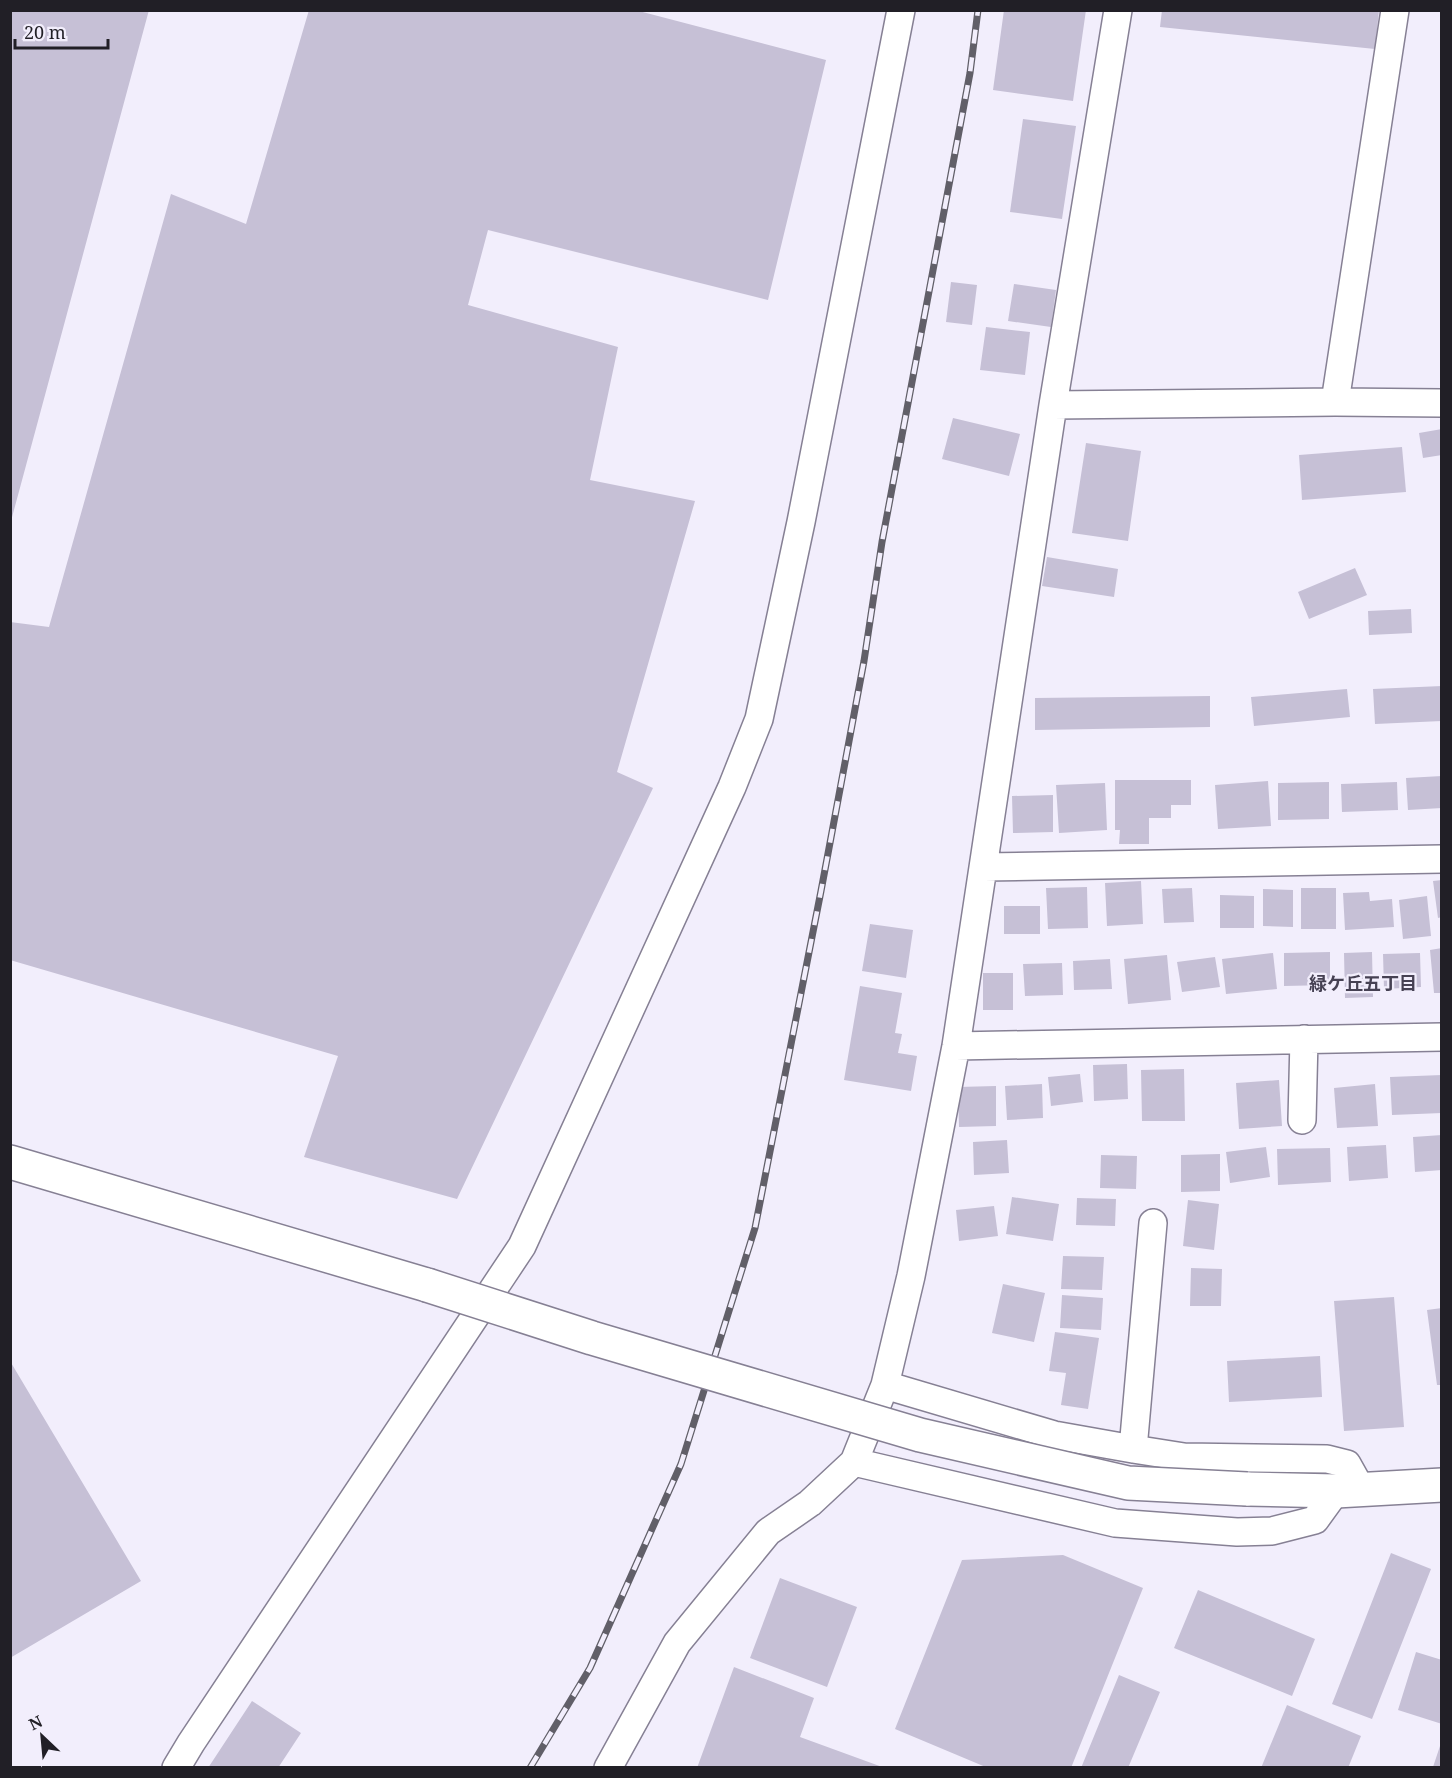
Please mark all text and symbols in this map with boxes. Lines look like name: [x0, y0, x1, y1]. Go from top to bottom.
scale bar: [15, 12, 108, 50]
text: 20 m: [24, 20, 66, 44]
district label: 緑ケ丘五丁目: [1309, 971, 1417, 995]
north arrow: [12, 1706, 72, 1766]
text: N: [25, 1710, 46, 1735]

